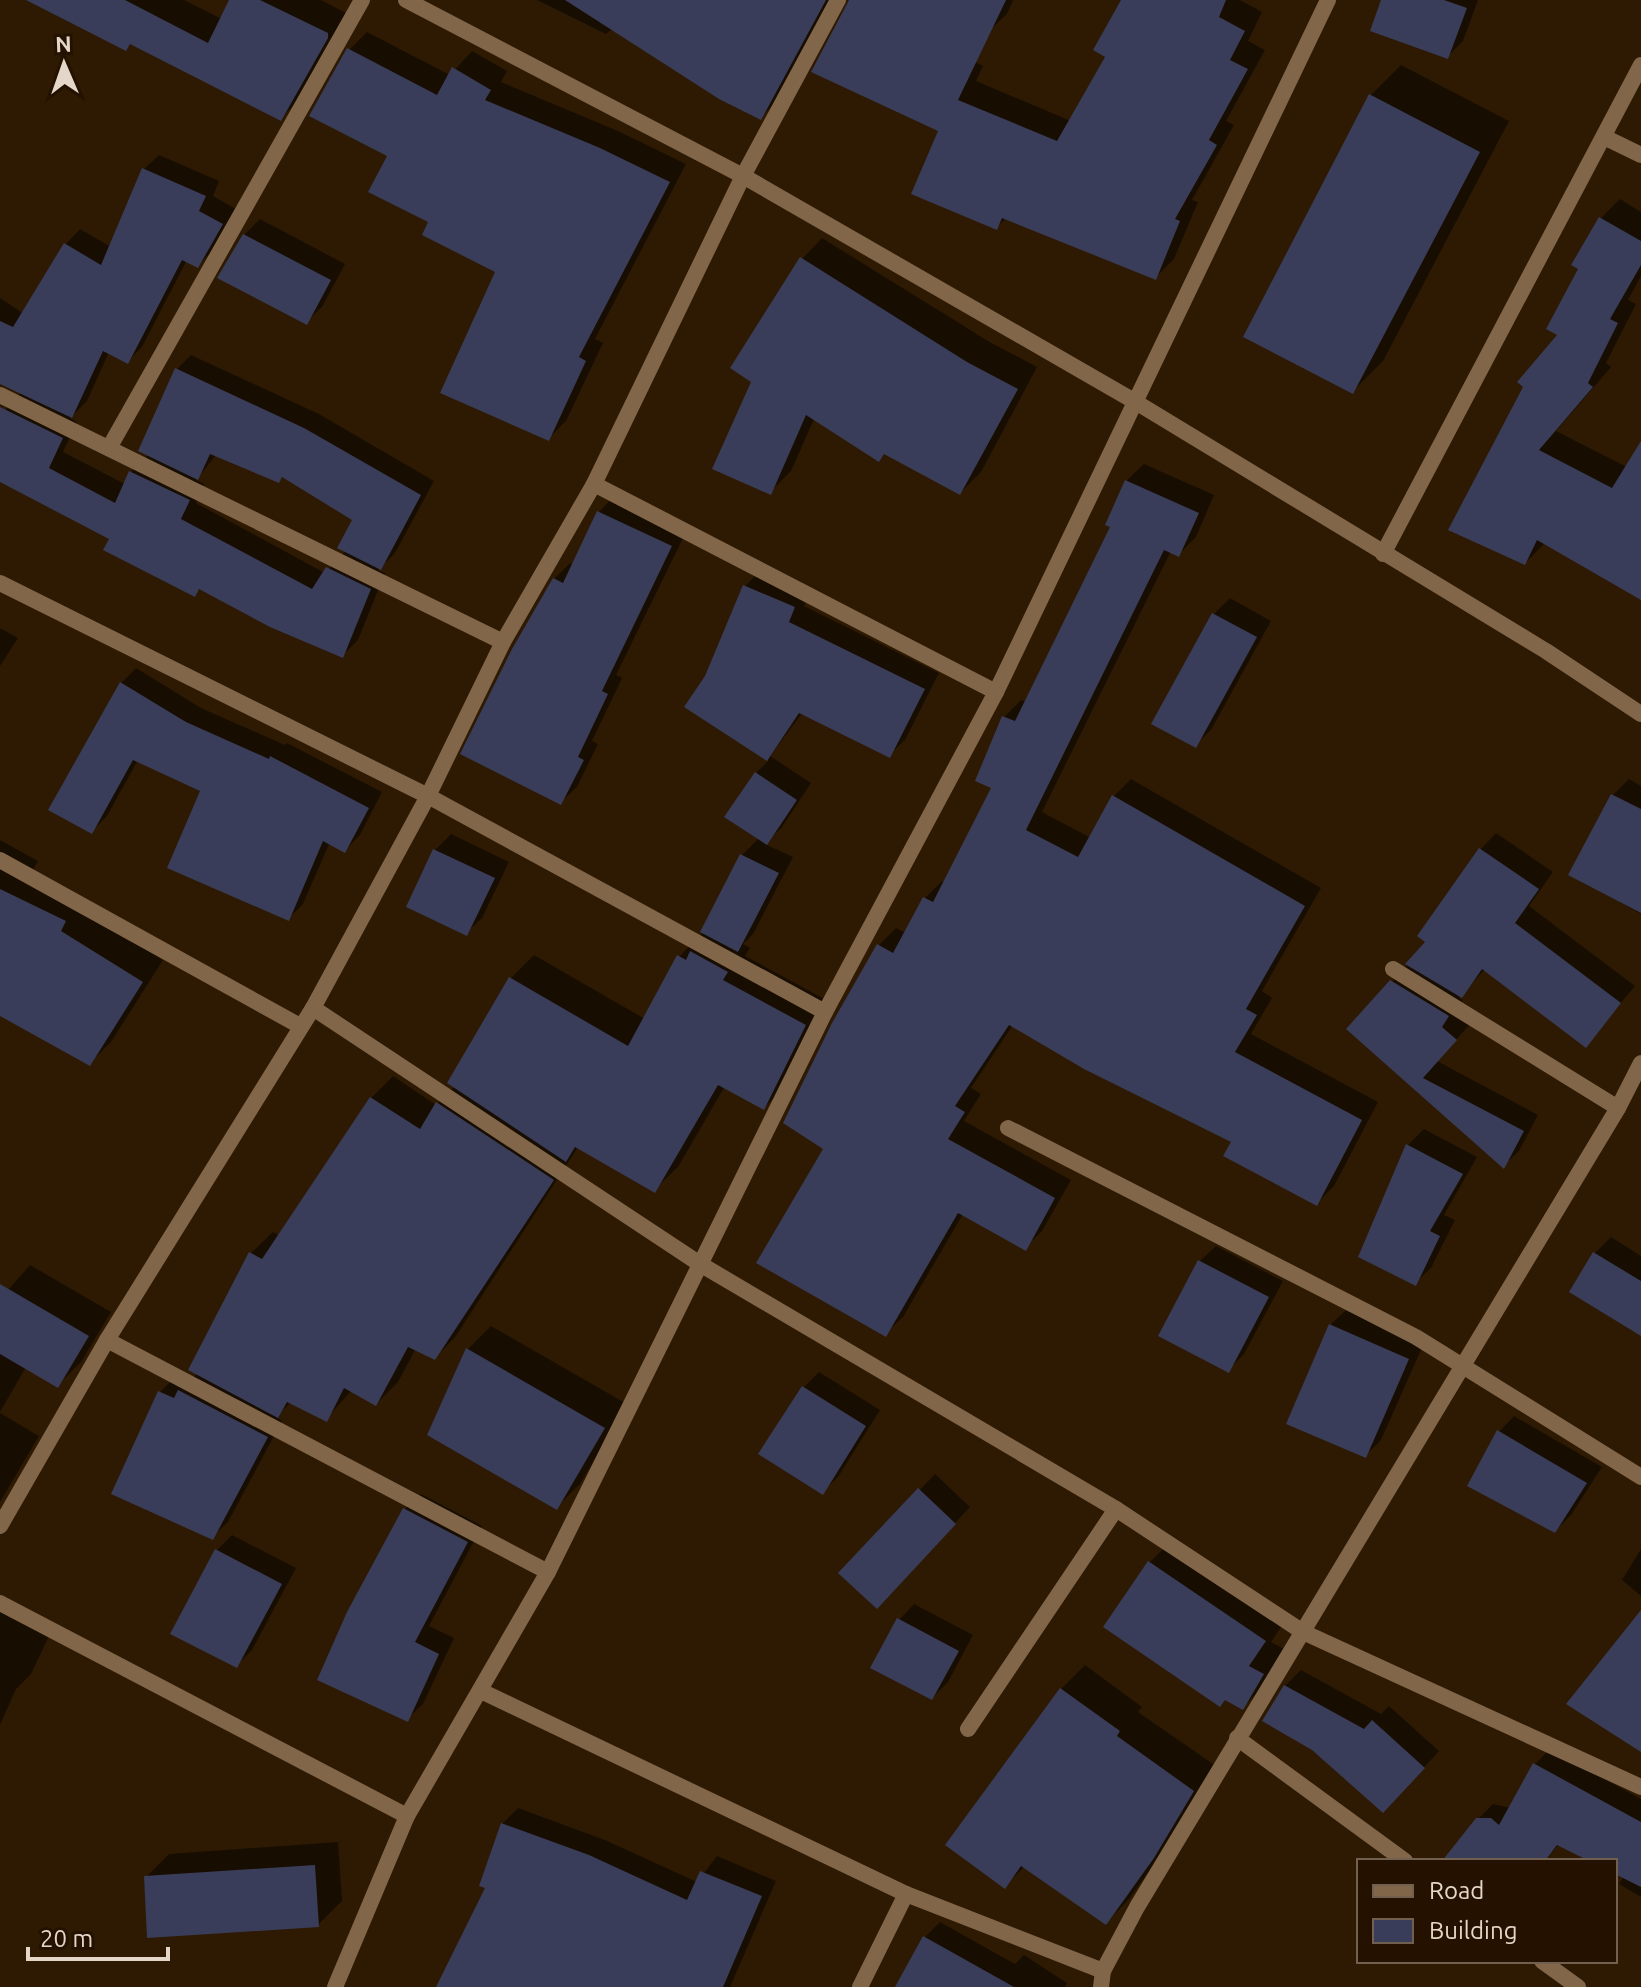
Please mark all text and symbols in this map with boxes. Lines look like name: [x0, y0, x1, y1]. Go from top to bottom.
north arrow: [24, 24, 104, 104]
text: N: [55, 31, 72, 56]
legend: [1357, 1859, 1617, 1963]
text: Road: [1429, 1877, 1484, 1904]
scale bar: [28, 1911, 168, 1961]
text: Building: [1429, 1917, 1517, 1944]
text: 20 m: [40, 1925, 93, 1952]

